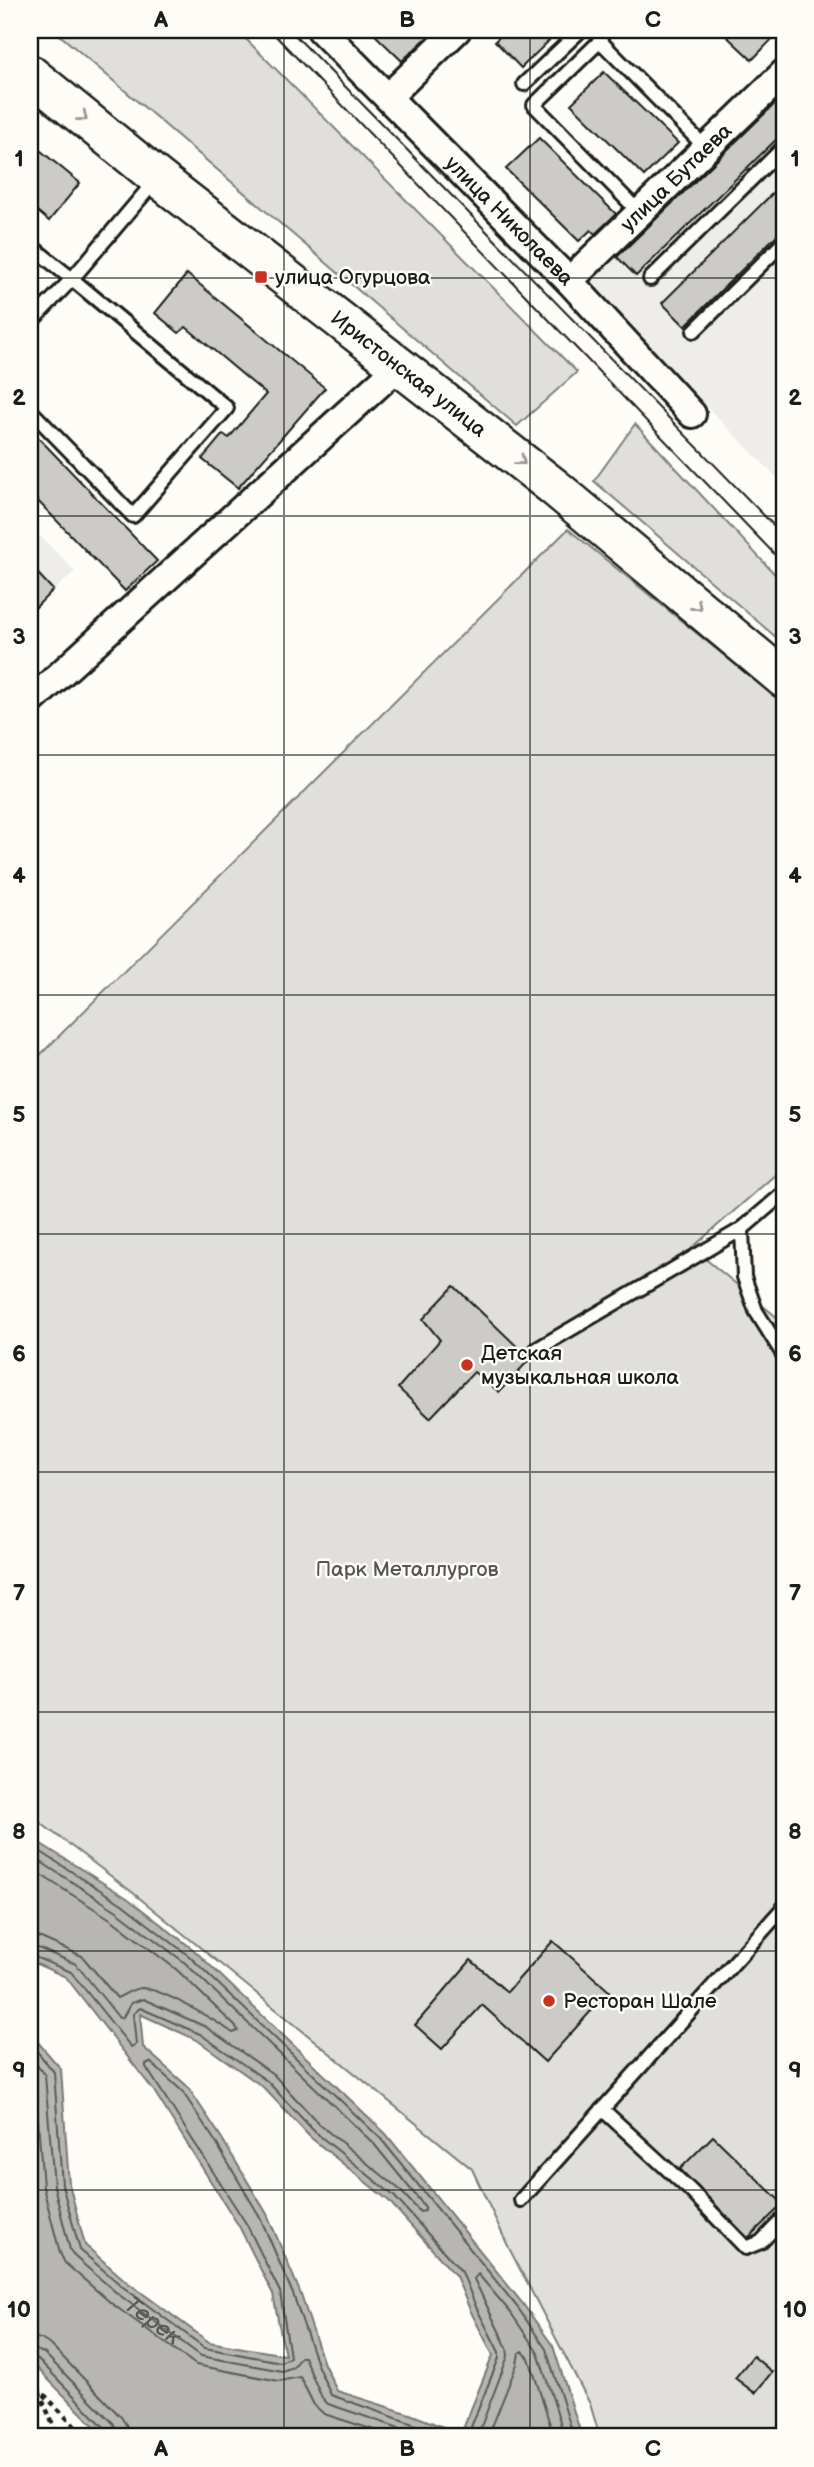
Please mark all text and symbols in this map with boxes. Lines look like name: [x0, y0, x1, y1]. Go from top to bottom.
text: A: [153, 6, 169, 34]
text: B: [399, 6, 415, 34]
text: C: [645, 6, 661, 34]
one-way arrow: [74, 109, 87, 121]
street label: улица Бутаева: [616, 118, 738, 237]
text: 1: [14, 145, 24, 173]
text: 1: [790, 145, 800, 173]
street label: улица Николаева: [440, 151, 579, 291]
place label: улица Огурцова: [275, 265, 431, 290]
marker: улица Огурцова: [253, 269, 269, 285]
street label: Иристонская улица: [326, 306, 492, 443]
text: 2: [12, 384, 26, 412]
text: 2: [788, 384, 802, 412]
one-way arrow: [514, 453, 526, 466]
one-way arrow: [688, 598, 701, 610]
text: 3: [12, 623, 26, 651]
text: 3: [788, 623, 802, 651]
text: 4: [12, 862, 26, 890]
text: 4: [788, 862, 802, 890]
text: 5: [12, 1101, 26, 1129]
text: 5: [788, 1101, 802, 1129]
text: 6: [12, 1340, 26, 1368]
text: 6: [788, 1340, 802, 1368]
place label: Детская музыкальная школа: [481, 1341, 680, 1390]
marker: Детская музыкальная школа: [459, 1357, 475, 1373]
park label: Парк Металлургов: [316, 1557, 498, 1582]
text: 7: [13, 1579, 26, 1607]
text: 7: [789, 1579, 802, 1607]
text: 8: [12, 1818, 26, 1846]
text: 8: [788, 1818, 802, 1846]
place label: Ресторан Шале: [563, 1989, 717, 2014]
marker: Ресторан Шале: [541, 1993, 557, 2009]
text: 9: [12, 2057, 26, 2085]
text: 9: [788, 2057, 802, 2085]
water label: Терек: [118, 2291, 187, 2352]
text: 10: [7, 2296, 31, 2324]
text: 10: [783, 2296, 807, 2324]
text: A: [153, 2435, 169, 2463]
text: B: [399, 2435, 415, 2463]
text: C: [645, 2435, 661, 2463]

